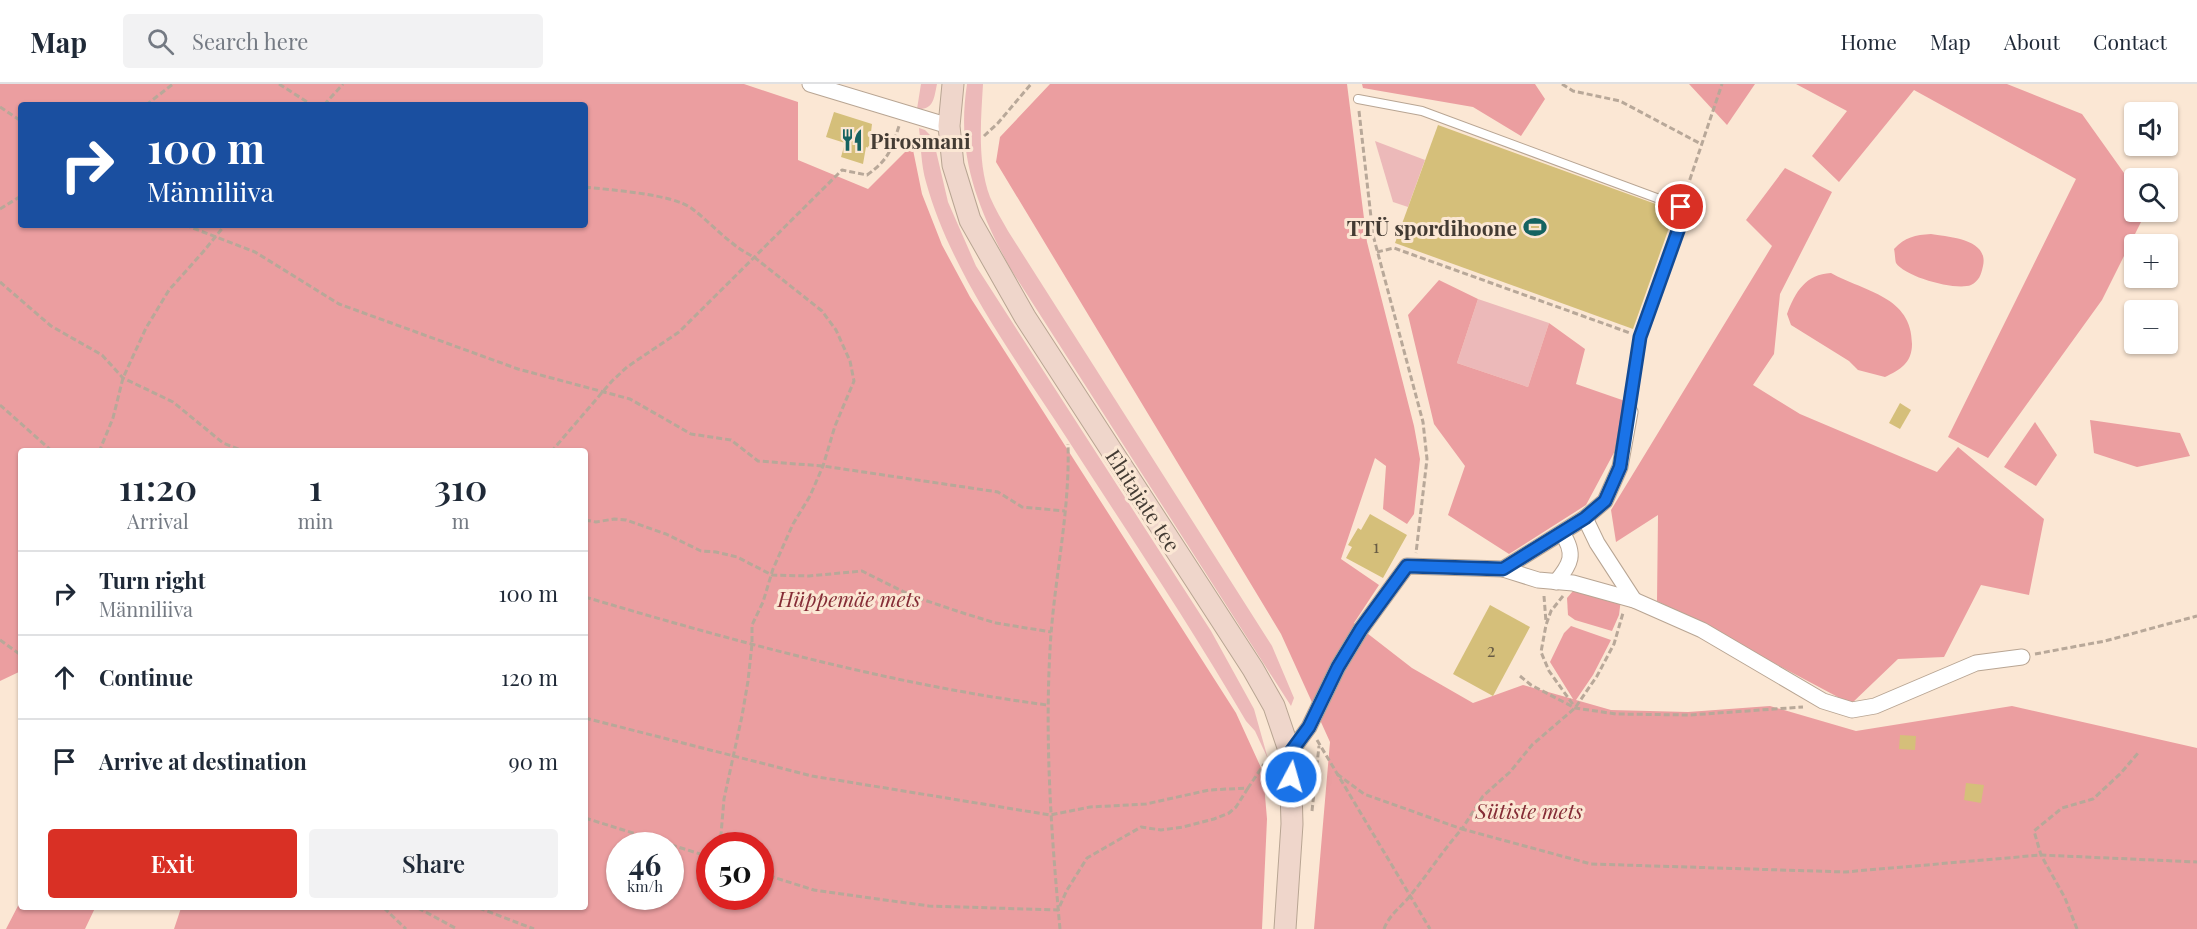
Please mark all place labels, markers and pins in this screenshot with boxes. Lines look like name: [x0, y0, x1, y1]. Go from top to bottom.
place label: Pirosmani: [870, 126, 971, 154]
restaurant icon: Pirosmani: [839, 127, 865, 153]
pin: [1655, 181, 1706, 232]
place label: TTÜ spordihoone: [1347, 213, 1517, 241]
sports icon: TTÜ spordihoone: [1522, 214, 1548, 240]

